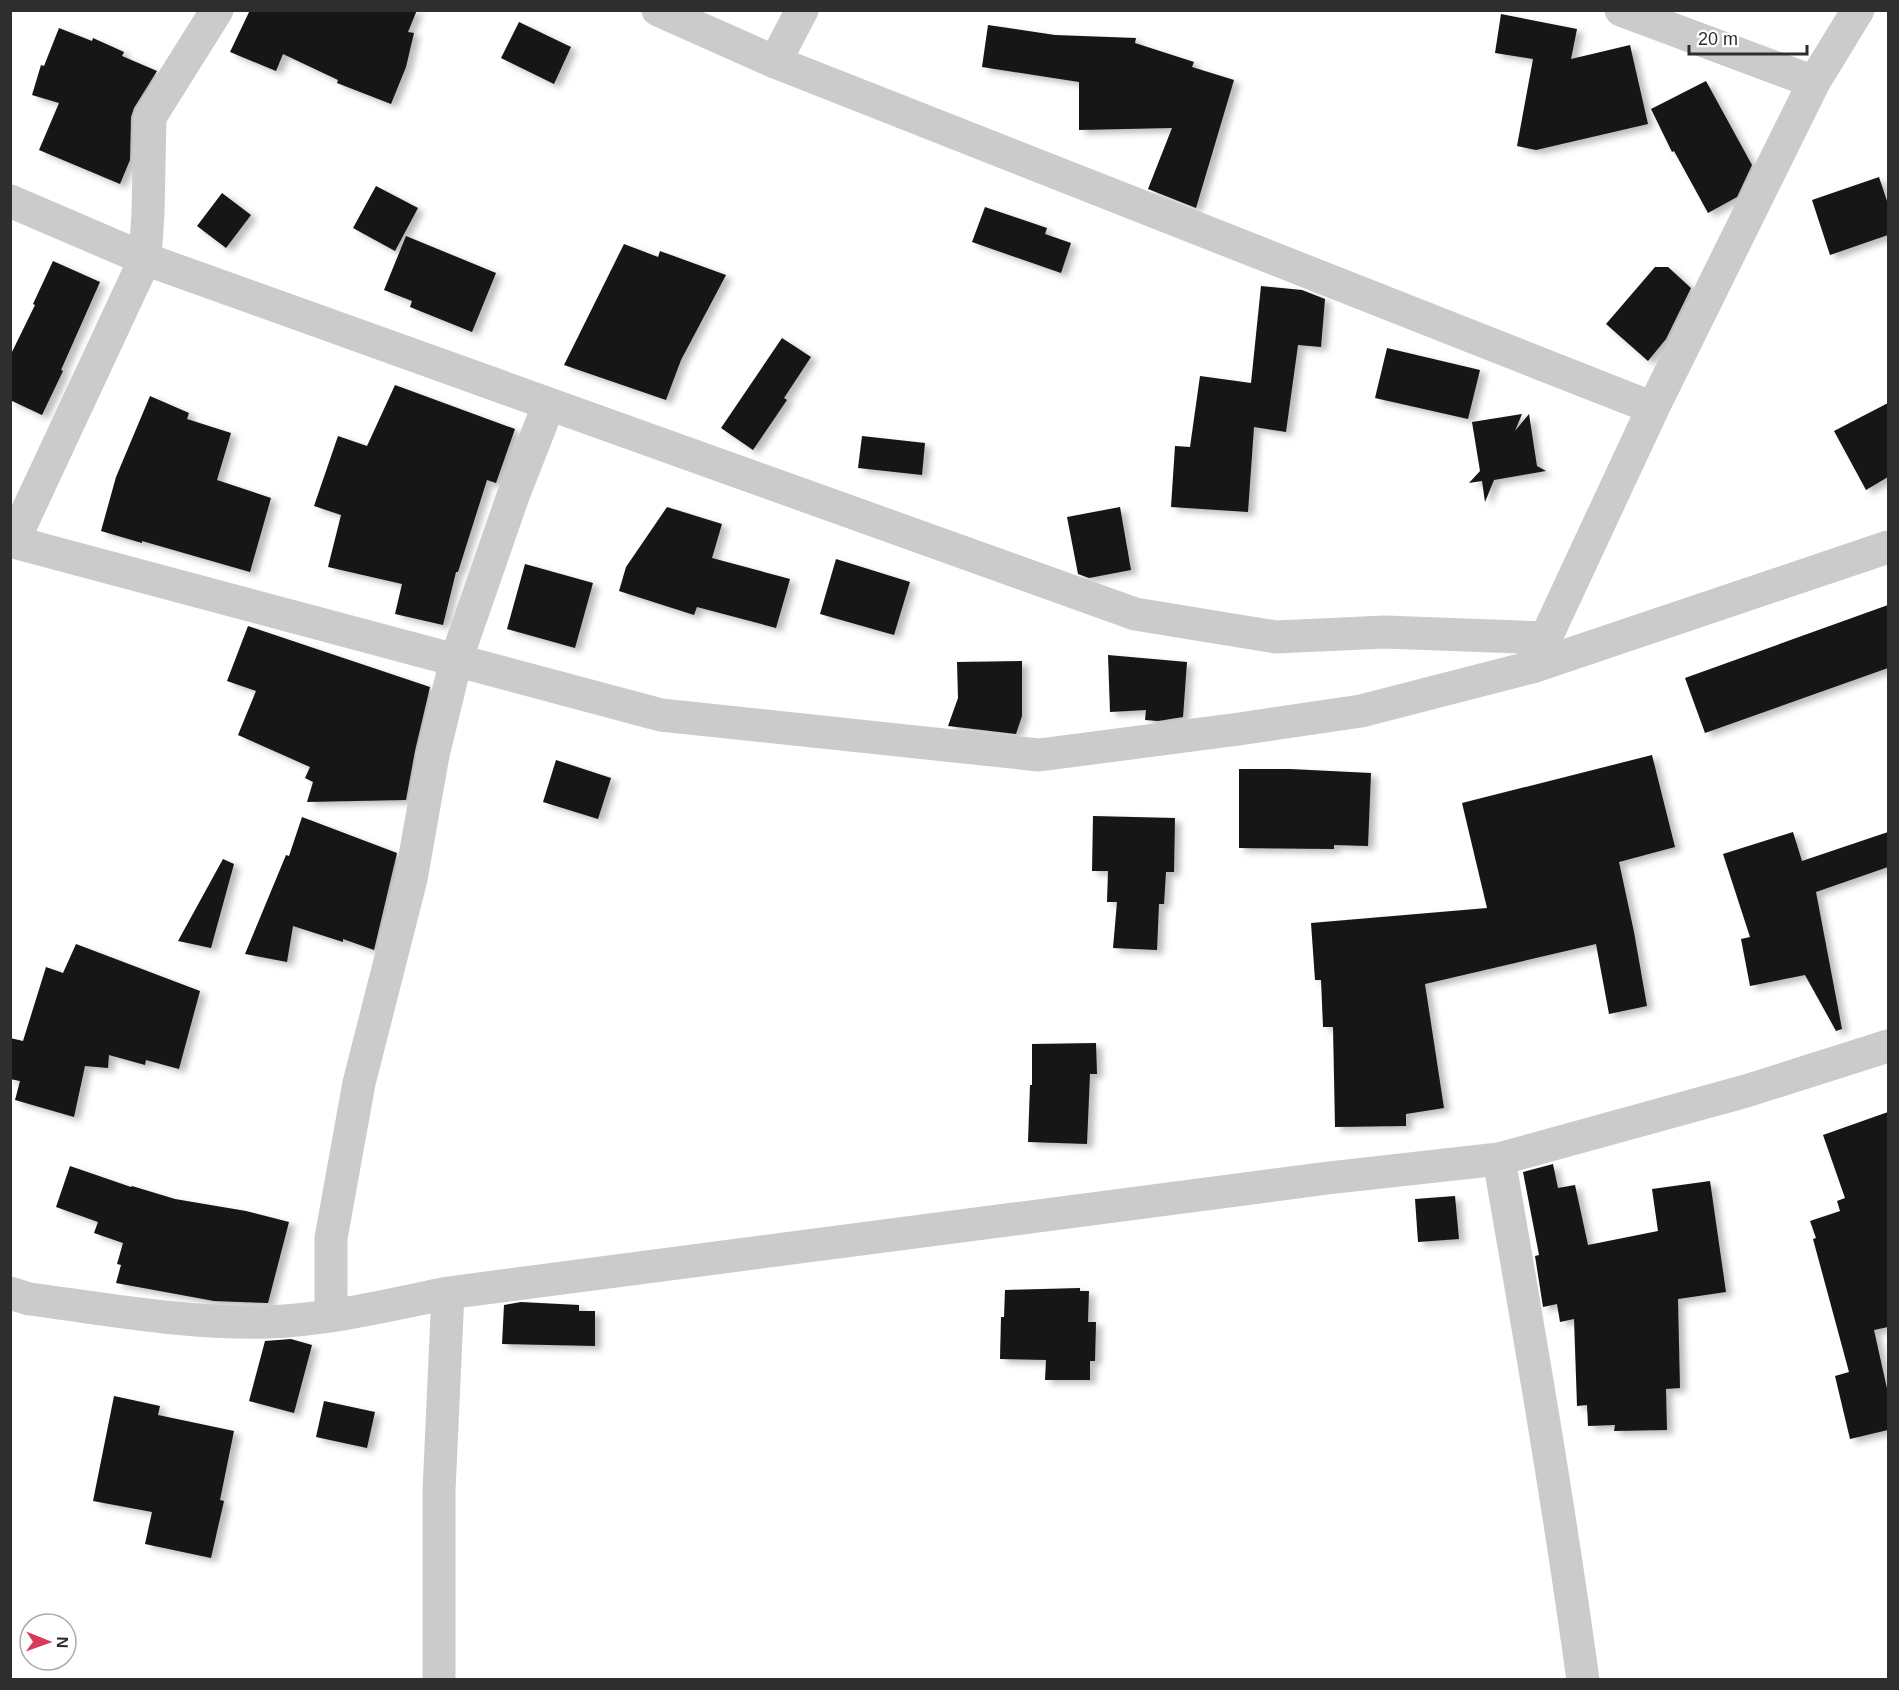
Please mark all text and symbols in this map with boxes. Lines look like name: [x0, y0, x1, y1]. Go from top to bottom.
scale bar: [1689, 18, 1808, 56]
text: 20 m: [1698, 29, 1738, 49]
north arrow: [18, 1612, 78, 1672]
text: N: [54, 1636, 71, 1648]

